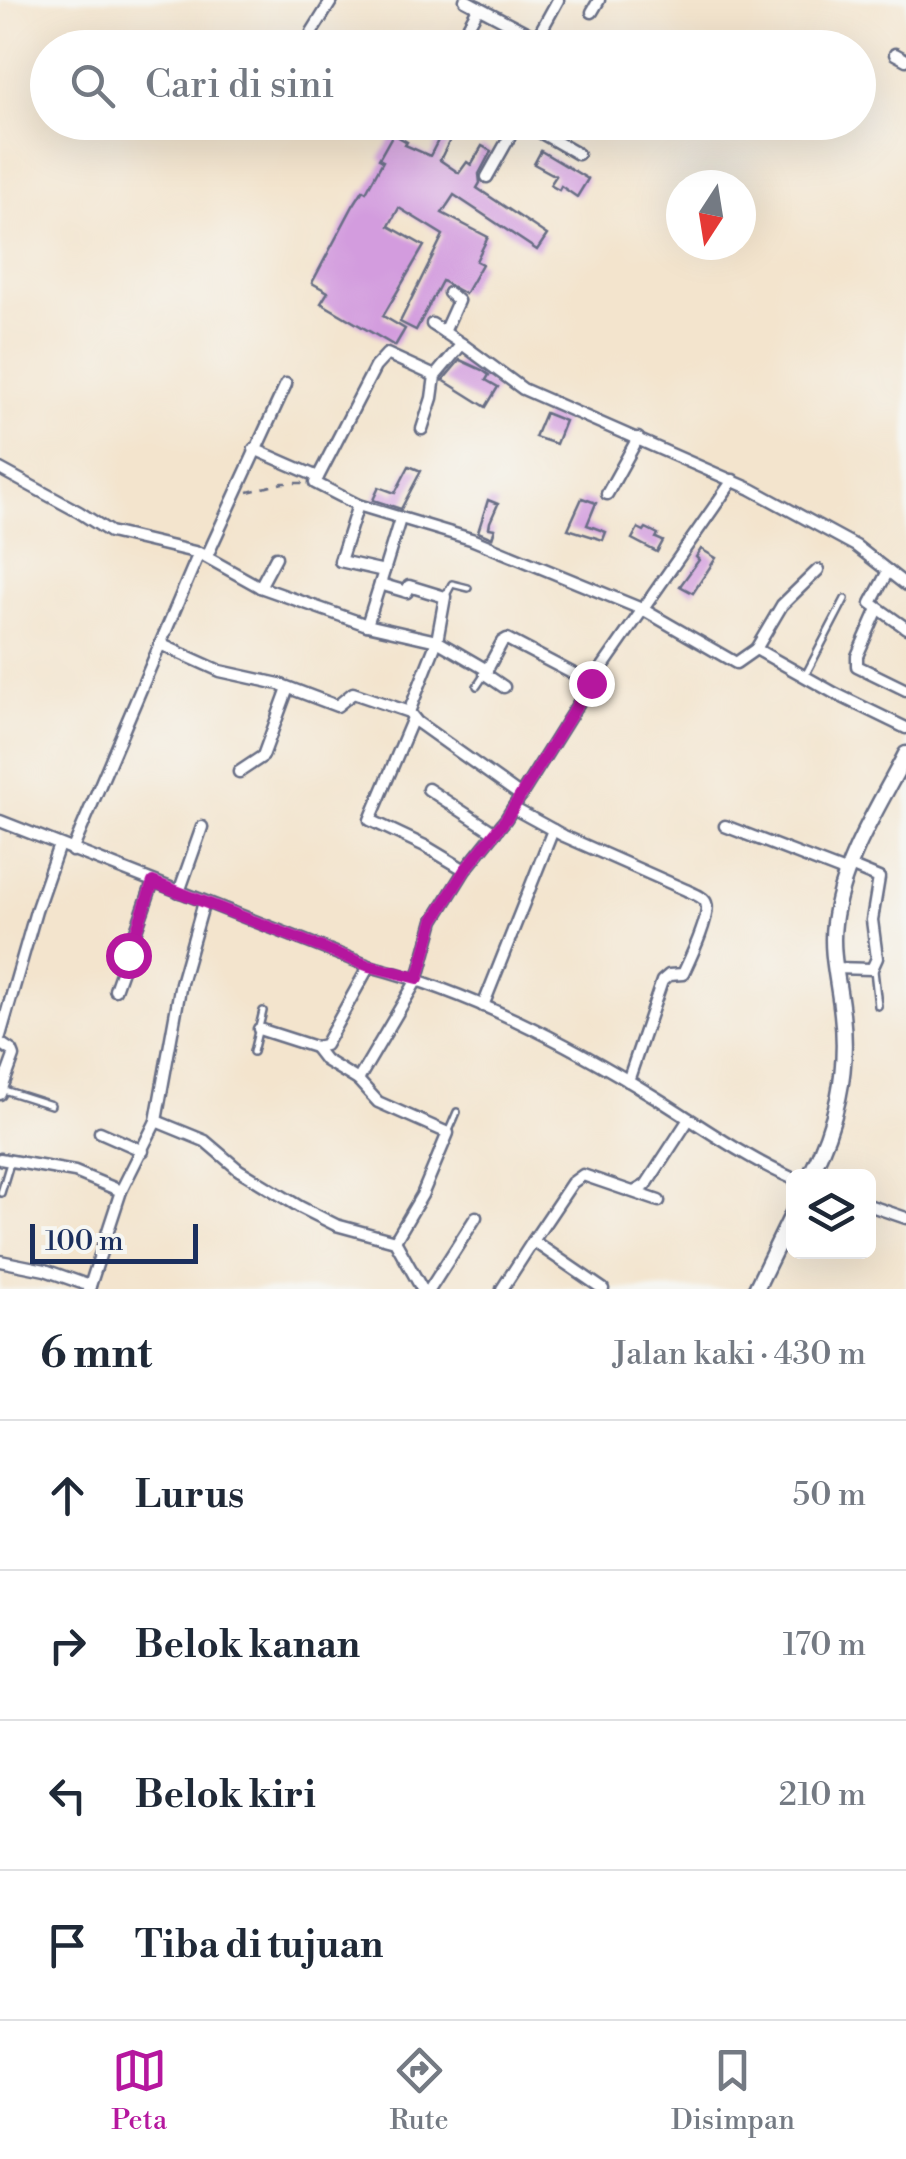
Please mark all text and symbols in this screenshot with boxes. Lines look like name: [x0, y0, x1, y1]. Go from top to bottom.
search box: [30, 30, 876, 140]
icon: search: [65, 58, 120, 113]
text: Cari di sini: [145, 62, 334, 109]
north arrow: [666, 170, 756, 260]
route end: [569, 661, 615, 707]
route start: [106, 933, 152, 979]
map controls: [786, 1169, 876, 1259]
button: layers: [786, 1169, 876, 1259]
scale bar: [30, 1219, 198, 1264]
text: 100 m: [45, 1224, 124, 1259]
text: 6 mnt: [40, 1328, 152, 1381]
text: Jalan kaki · 430 m: [613, 1334, 866, 1374]
icon: ahead: [40, 1468, 95, 1523]
text: Lurus: [135, 1472, 244, 1519]
text: 50 m: [793, 1475, 866, 1515]
icon: right: [40, 1618, 95, 1673]
text: Belok kanan: [135, 1622, 360, 1669]
text: 170 m: [783, 1625, 866, 1665]
icon: left: [40, 1768, 95, 1823]
text: Belok kiri: [135, 1772, 316, 1819]
text: 210 m: [779, 1775, 866, 1815]
icon: arrive: [40, 1918, 95, 1973]
text: Tiba di tujuan: [135, 1922, 383, 1969]
tab: Peta: [111, 2043, 167, 2138]
tab: Rute: [389, 2043, 449, 2138]
tab: Disimpan: [671, 2043, 795, 2138]

